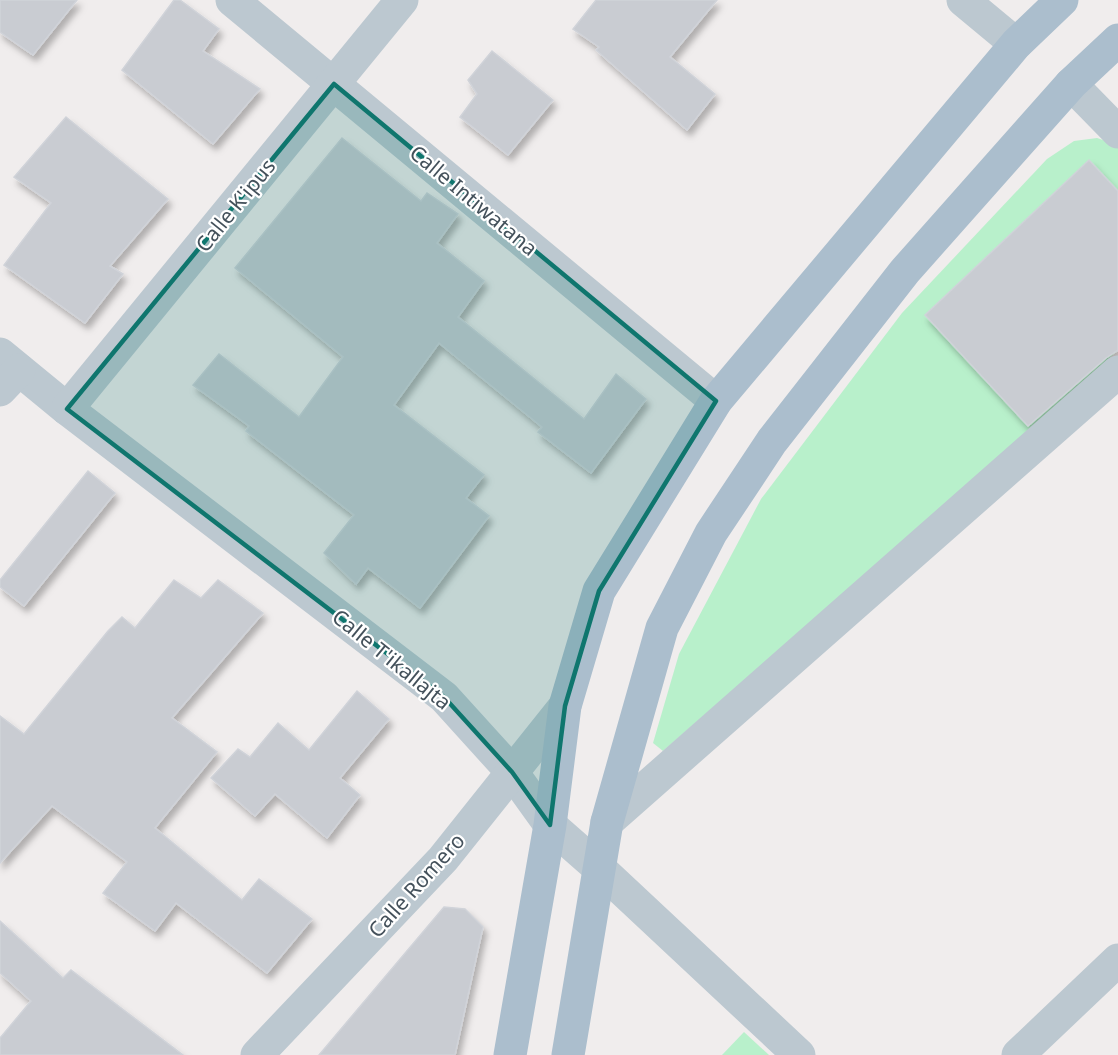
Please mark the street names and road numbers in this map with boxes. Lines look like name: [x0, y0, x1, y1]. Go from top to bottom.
street label: Calle Intiwatana: [404, 138, 544, 262]
street label: Calle K'ipus: [189, 153, 281, 257]
street label: Calle T'ikallajta: [327, 602, 457, 716]
street label: Calle Romero: [362, 827, 470, 943]

